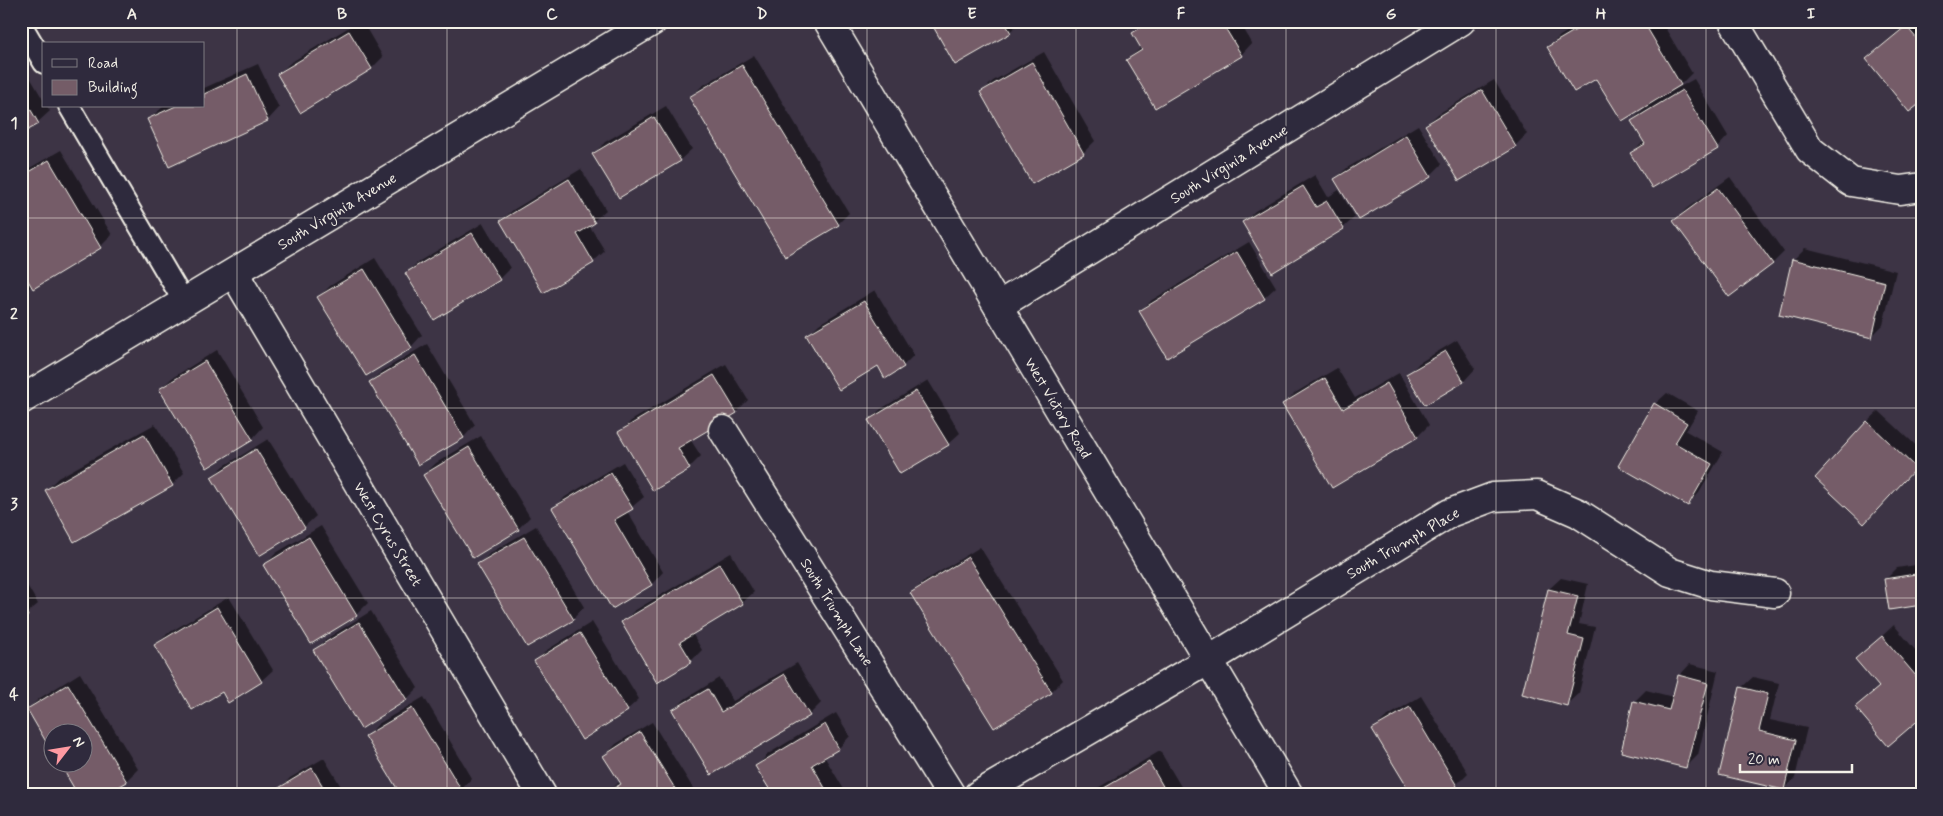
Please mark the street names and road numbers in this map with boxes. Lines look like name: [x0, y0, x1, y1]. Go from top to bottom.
street label: South Virginia Avenue: [1167, 120, 1293, 210]
street label: South Virginia Avenue: [274, 168, 401, 256]
street label: West Victory Road: [1019, 354, 1095, 463]
street label: West Cyrus Street: [348, 479, 426, 591]
street label: South Triumph Place: [1343, 503, 1464, 584]
street label: South Triumph Lane: [795, 555, 877, 670]

